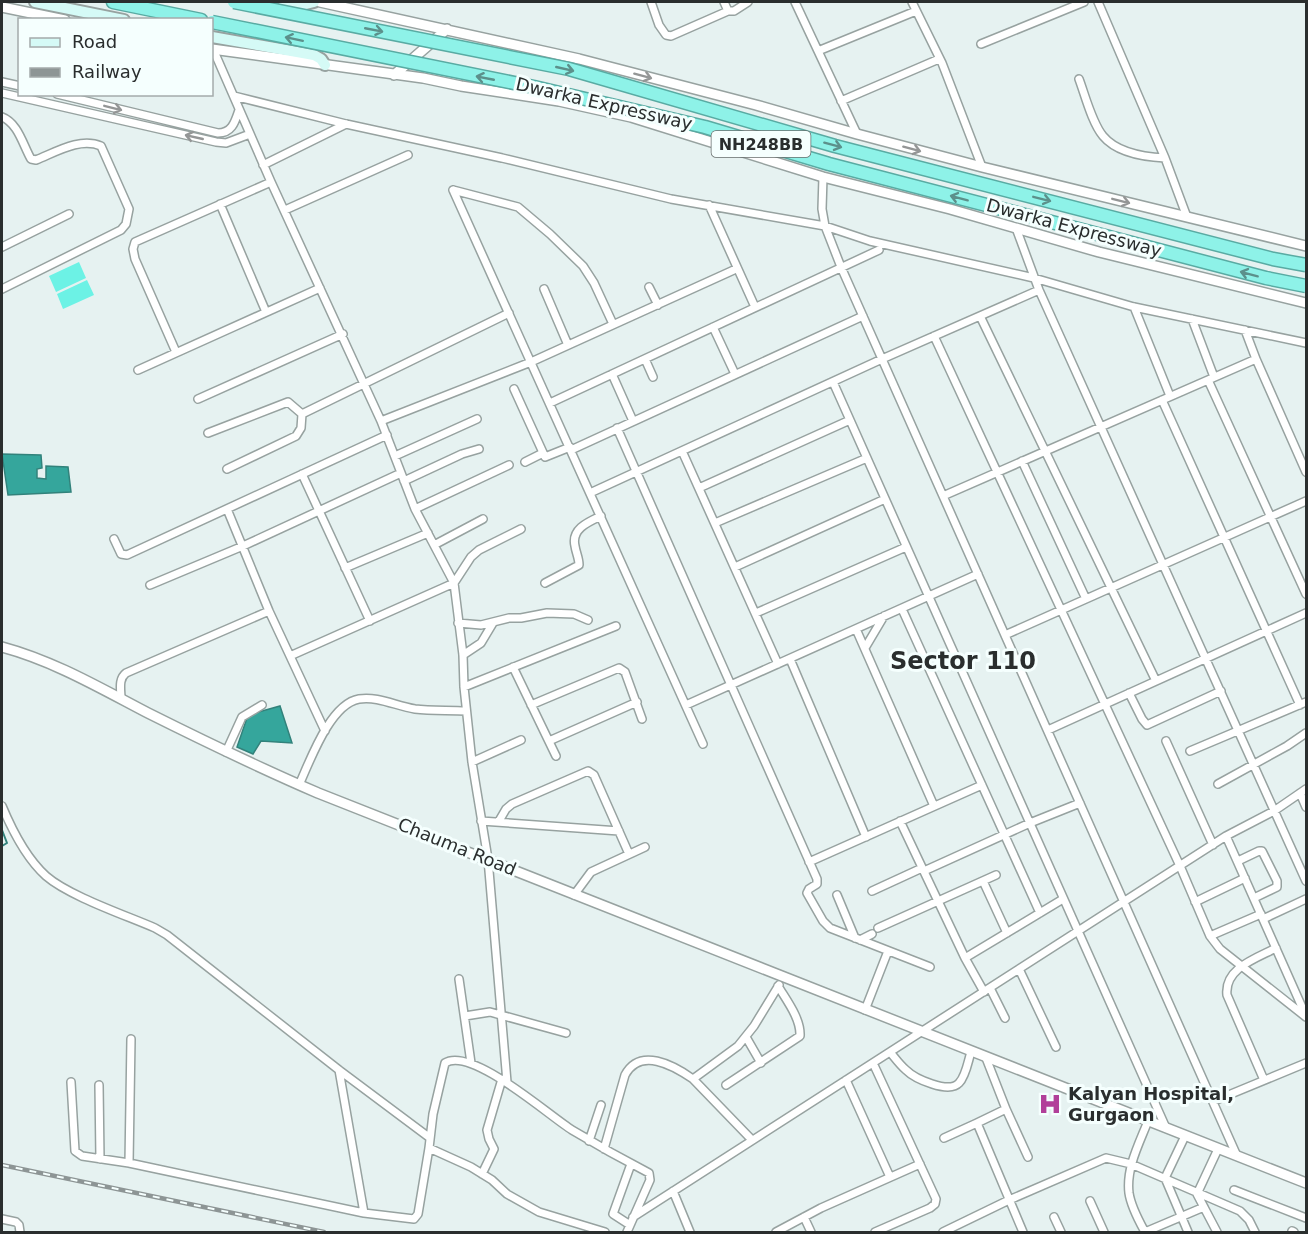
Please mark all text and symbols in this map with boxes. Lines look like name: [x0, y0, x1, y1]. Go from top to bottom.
legend: [18, 18, 213, 96]
one-way arrow: [364, 25, 383, 36]
text: Road: [72, 31, 117, 52]
one-way arrow: [285, 33, 304, 44]
text: Railway: [72, 61, 142, 82]
one-way arrow: [555, 63, 574, 75]
one-way arrow: [633, 71, 652, 82]
one-way arrow: [476, 72, 496, 83]
street label: Dwarka Expressway: [514, 73, 695, 134]
one-way arrow: [104, 103, 123, 115]
one-way arrow: [185, 131, 204, 142]
road number: NH248BB: [712, 131, 810, 157]
one-way arrow: [823, 140, 842, 152]
one-way arrow: [902, 143, 921, 155]
one-way arrow: [950, 191, 969, 203]
street label: Dwarka Expressway: [984, 194, 1164, 261]
one-way arrow: [1032, 194, 1051, 206]
one-way arrow: [1112, 195, 1131, 207]
one-way arrow: [1240, 267, 1259, 279]
district label: Sector 110: [890, 647, 1036, 675]
street label: Chauma Road: [395, 813, 519, 880]
place label: Kalyan Hospital, Gurgaon: [1068, 1083, 1234, 1125]
hospital icon: Kalyan Hospital, Gurgaon: [1037, 1091, 1063, 1117]

